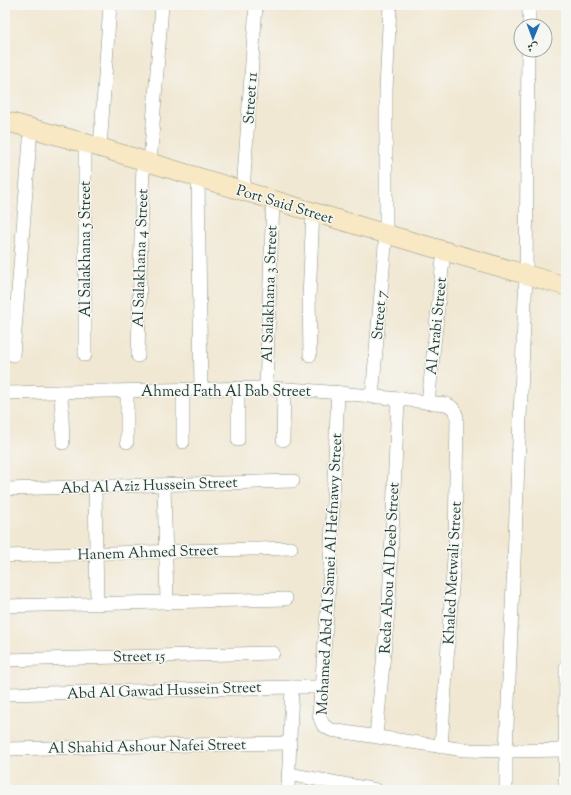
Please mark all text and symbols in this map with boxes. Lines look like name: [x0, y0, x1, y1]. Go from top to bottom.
north arrow: [513, 18, 553, 58]
text: ش: [527, 39, 538, 55]
street label: Street 11: [239, 71, 264, 125]
street label: Al Salakhana 5 Street: [76, 181, 97, 317]
street label: Port Said Street: [233, 181, 336, 230]
street label: Al Salakhana 4 Street: [129, 188, 154, 328]
street label: Al Salakhana 3 Street: [258, 225, 283, 363]
street label: Al Arabi Street: [422, 276, 453, 376]
street label: Street 7: [368, 289, 393, 341]
street label: Ahmed Fath Al Bab Street: [141, 382, 311, 403]
street label: Mohamed Abd Al Samei Al Hefnawy Street: [313, 433, 348, 715]
street label: Abd Al Aziz Hussein Street: [60, 473, 238, 500]
street label: Reda Abou Al Deeb Street: [376, 482, 405, 654]
street label: Khaled Metwali Street: [439, 501, 468, 645]
street label: Hanem Ahmed Street: [77, 541, 219, 566]
street label: Street 15: [113, 647, 165, 668]
street label: Abd Al Gawad Hussein Street: [67, 678, 262, 705]
street label: Al Shahid Ashour Nafei Street: [48, 735, 246, 760]

